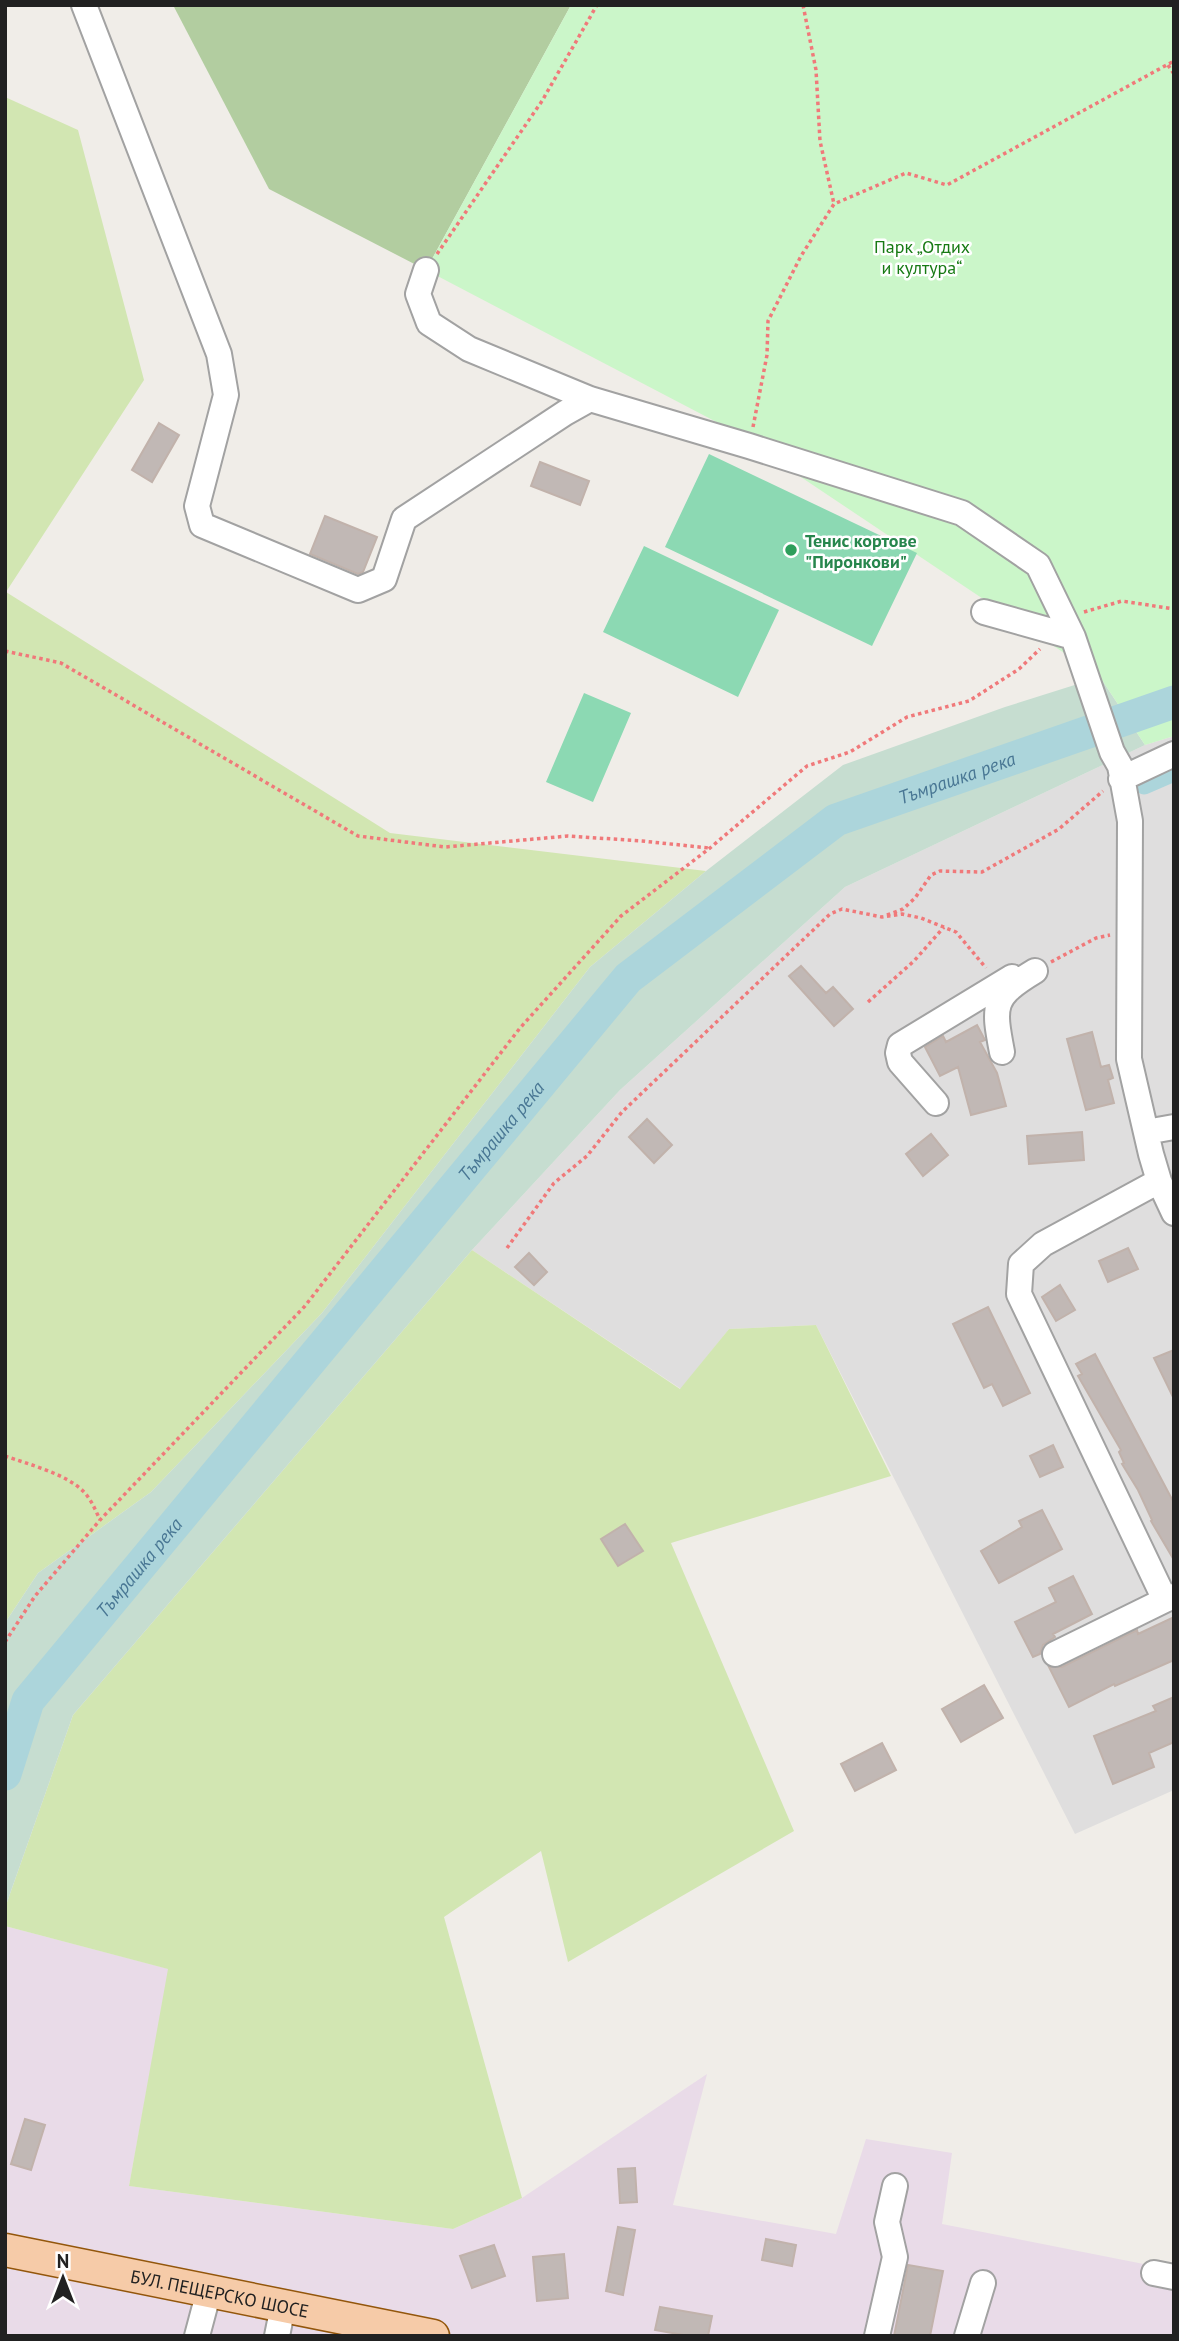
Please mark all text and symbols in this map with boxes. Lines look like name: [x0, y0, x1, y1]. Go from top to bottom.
park label: Парк „Отдих и култура“: [874, 235, 970, 279]
place label: Тенис кортове "Пиронкови": [805, 529, 917, 573]
marker: Тенис кортове "Пиронкови": [783, 542, 799, 558]
water label: Тъмрашка река: [895, 746, 1019, 809]
water label: Тъмрашка река: [452, 1076, 550, 1186]
water label: Тъмрашка река: [90, 1512, 188, 1622]
north arrow: [28, 2243, 98, 2313]
text: N: [57, 2249, 69, 2273]
street label: БУЛ. ПЕЩЕРСКО ШОСЕ: [129, 2264, 311, 2322]

